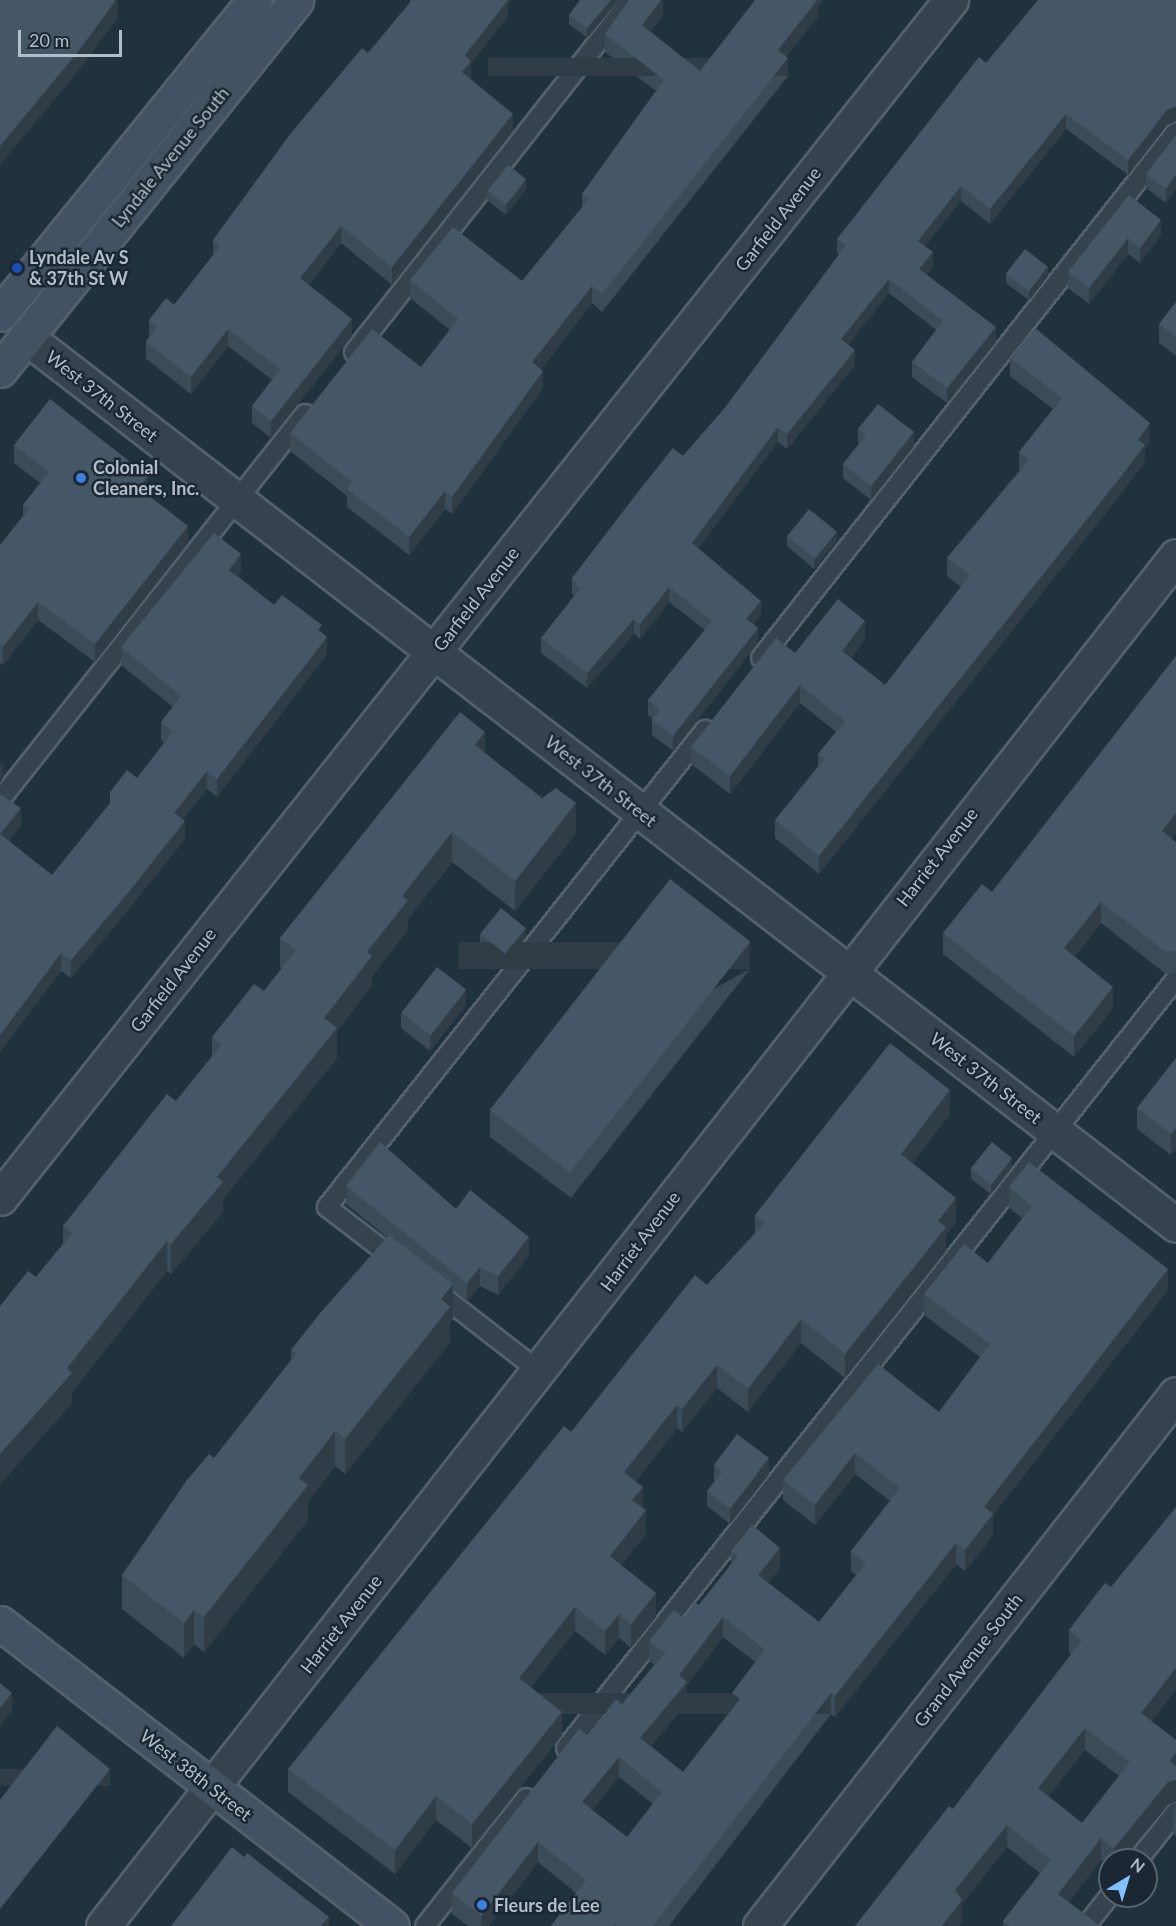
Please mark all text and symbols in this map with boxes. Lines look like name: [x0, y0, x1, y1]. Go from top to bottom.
scale bar: [21, 18, 124, 56]
text: 20 m: [29, 29, 69, 51]
street label: Lyndale Avenue South: [107, 82, 233, 232]
street label: Garfield Avenue: [730, 162, 826, 276]
place label: Lyndale Av S & 37th St W: [29, 247, 130, 290]
marker: Lyndale Av S & 37th St W: [10, 261, 24, 275]
street label: West 37th Street: [42, 346, 162, 446]
place label: Colonial Cleaners, Inc.: [93, 457, 199, 500]
marker: Colonial Cleaners, Inc.: [74, 471, 88, 485]
street label: Garfield Avenue: [428, 542, 524, 656]
street label: West 37th Street: [541, 731, 661, 831]
street label: Harriet Avenue: [892, 803, 982, 911]
street label: Garfield Avenue: [125, 923, 221, 1037]
street label: West 37th Street: [926, 1028, 1046, 1128]
street label: Harriet Avenue: [595, 1187, 685, 1295]
street label: Harriet Avenue: [296, 1570, 386, 1678]
street label: Grand Avenue South: [909, 1589, 1027, 1731]
street label: West 38th Street: [136, 1725, 256, 1825]
north arrow: [1098, 1848, 1158, 1908]
text: N: [1127, 1854, 1149, 1876]
place label: Fleurs de Lee: [494, 1894, 600, 1916]
marker: Fleurs de Lee: [475, 1898, 489, 1912]

